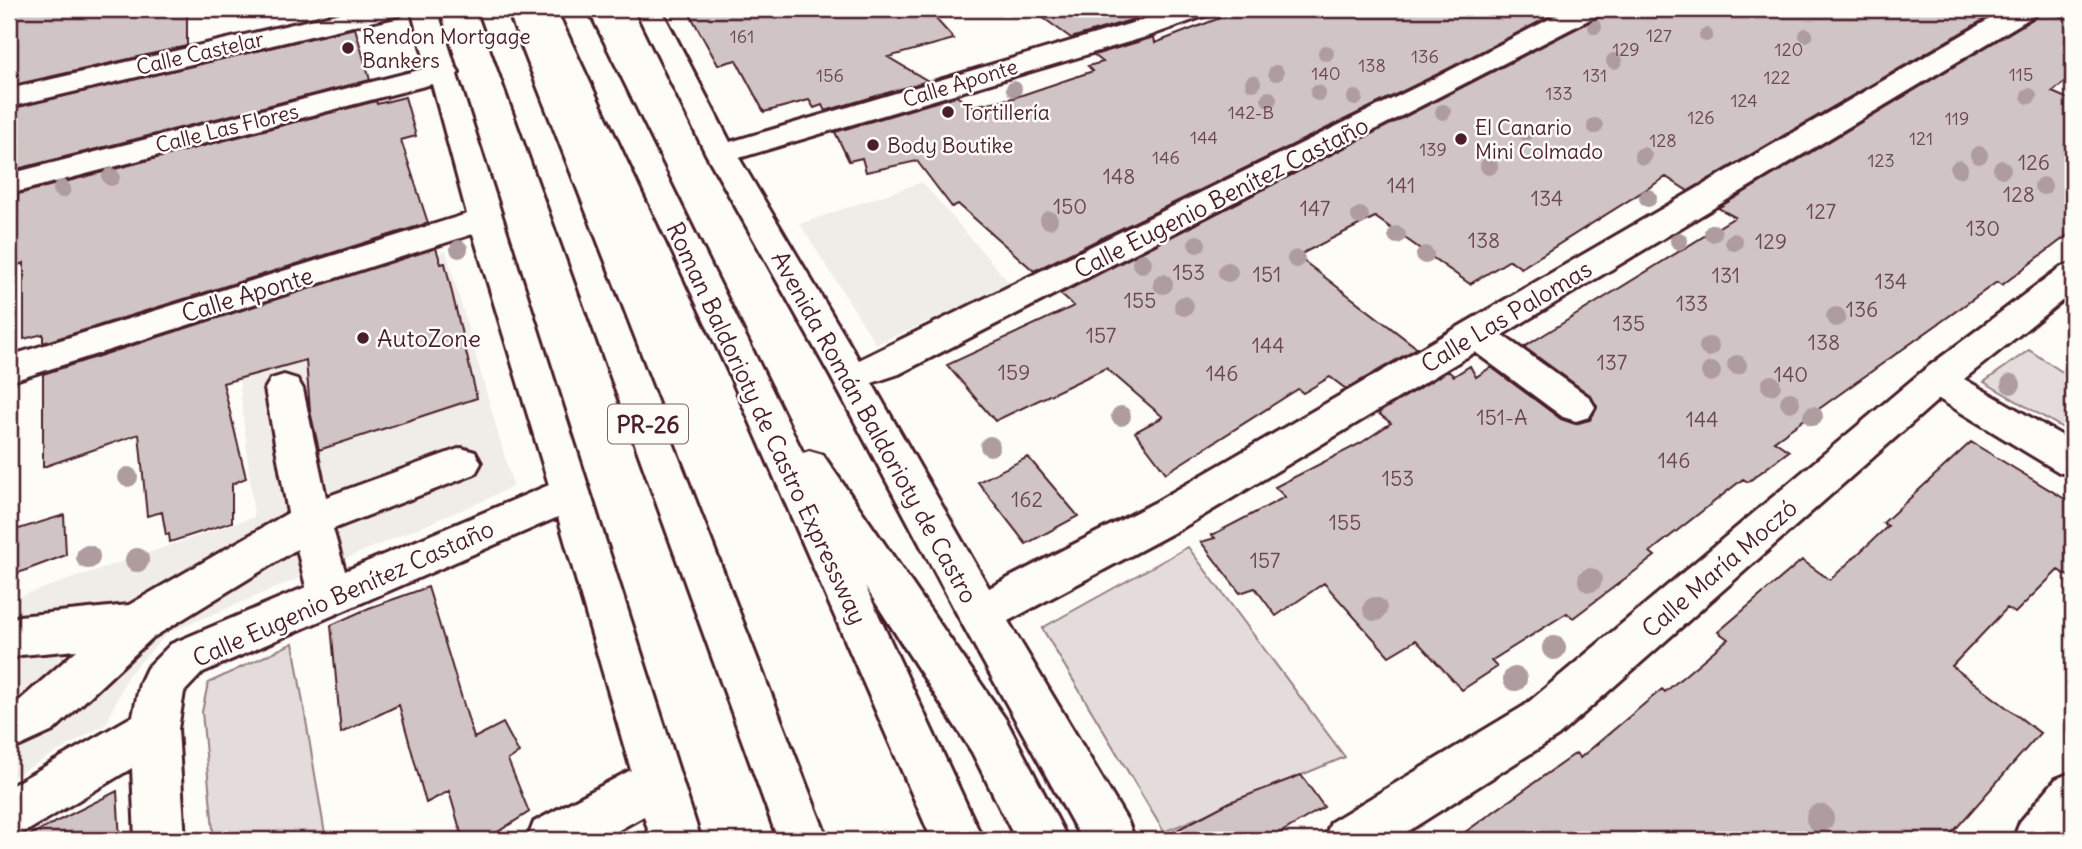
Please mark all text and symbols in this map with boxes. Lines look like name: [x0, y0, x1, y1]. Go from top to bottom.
place label: Rendon Mortgage Bankers: [362, 23, 531, 74]
house number: 127: [1646, 24, 1672, 47]
street label: Calle Castelar: [134, 25, 267, 81]
house number: 161: [730, 25, 754, 48]
house number: 129: [1612, 38, 1640, 61]
house number: 120: [1775, 38, 1803, 61]
marker: Rendon Mortgage Bankers: [340, 40, 356, 56]
house number: 136: [1411, 45, 1439, 68]
street label: Calle Aponte: [899, 53, 1021, 113]
house number: 138: [1358, 54, 1386, 77]
house number: 140: [1311, 62, 1341, 85]
house number: 115: [2009, 63, 2033, 86]
house number: 156: [816, 64, 844, 87]
house number: 131: [1583, 64, 1607, 87]
house number: 122: [1764, 66, 1791, 89]
house number: 133: [1545, 82, 1573, 105]
house number: 124: [1730, 89, 1758, 112]
street label: Calle Las Flores: [153, 97, 301, 159]
place label: Tortillería: [962, 99, 1050, 126]
house number: 142-B: [1228, 101, 1274, 124]
marker: Tortillería: [940, 104, 956, 120]
house number: 126: [1687, 106, 1715, 129]
house number: 119: [1945, 107, 1969, 130]
street label: Calle Eugenio Benítez Castaño: [1069, 110, 1373, 284]
place label: El Canario Mini Colmado: [1475, 114, 1603, 165]
house number: 144: [1190, 126, 1218, 149]
house number: 121: [1909, 127, 1933, 150]
house number: 128: [1649, 129, 1677, 152]
marker: El Canario Mini Colmado: [1453, 131, 1469, 147]
place label: Body Boutike: [887, 132, 1013, 159]
marker: Body Boutike: [865, 137, 881, 153]
house number: 139: [1419, 138, 1447, 161]
house number: 146: [1152, 146, 1180, 169]
house number: 123: [1867, 149, 1895, 172]
house number: 126: [2018, 149, 2050, 176]
house number: 148: [1103, 163, 1135, 190]
house number: 141: [1387, 172, 1415, 199]
house number: 128: [2003, 181, 2035, 208]
house number: 134: [1531, 185, 1563, 212]
house number: 150: [1053, 193, 1087, 220]
house number: 147: [1300, 195, 1330, 222]
house number: 127: [1806, 198, 1836, 225]
house number: 130: [1966, 215, 2000, 242]
street label: Roman Baldorioty de Castro Expressway: [660, 217, 874, 629]
house number: 138: [1468, 227, 1500, 254]
house number: 129: [1755, 228, 1787, 255]
street label: Avenida Román Baldorioty de Castro: [765, 246, 985, 608]
street label: Calle Las Palomas: [1415, 253, 1597, 379]
house number: 153: [1173, 259, 1205, 286]
street label: Calle Aponte: [178, 260, 316, 328]
house number: 151: [1253, 261, 1281, 288]
house number: 131: [1712, 262, 1740, 289]
house number: 134: [1875, 268, 1907, 295]
house number: 155: [1124, 287, 1156, 314]
house number: 133: [1676, 290, 1708, 317]
house number: 136: [1846, 296, 1878, 323]
house number: 135: [1613, 310, 1645, 337]
house number: 157: [1086, 322, 1116, 349]
place label: AutoZone: [377, 323, 481, 353]
house number: 138: [1808, 329, 1840, 356]
marker: AutoZone: [355, 330, 371, 346]
house number: 144: [1252, 332, 1284, 359]
house number: 137: [1597, 349, 1627, 376]
house number: 159: [998, 359, 1030, 386]
house number: 146: [1206, 360, 1238, 387]
house number: 140: [1774, 361, 1808, 388]
road number: PR-26: [608, 404, 688, 444]
house number: 151-A: [1476, 404, 1528, 431]
house number: 144: [1686, 406, 1718, 433]
house number: 146: [1658, 447, 1690, 474]
house number: 153: [1382, 465, 1414, 492]
house number: 162: [1011, 486, 1043, 513]
street label: Calle María Moczó: [1635, 492, 1803, 644]
house number: 155: [1329, 509, 1361, 536]
street label: Calle Eugenio Benítez Castaño: [188, 513, 498, 673]
house number: 157: [1250, 547, 1280, 574]

